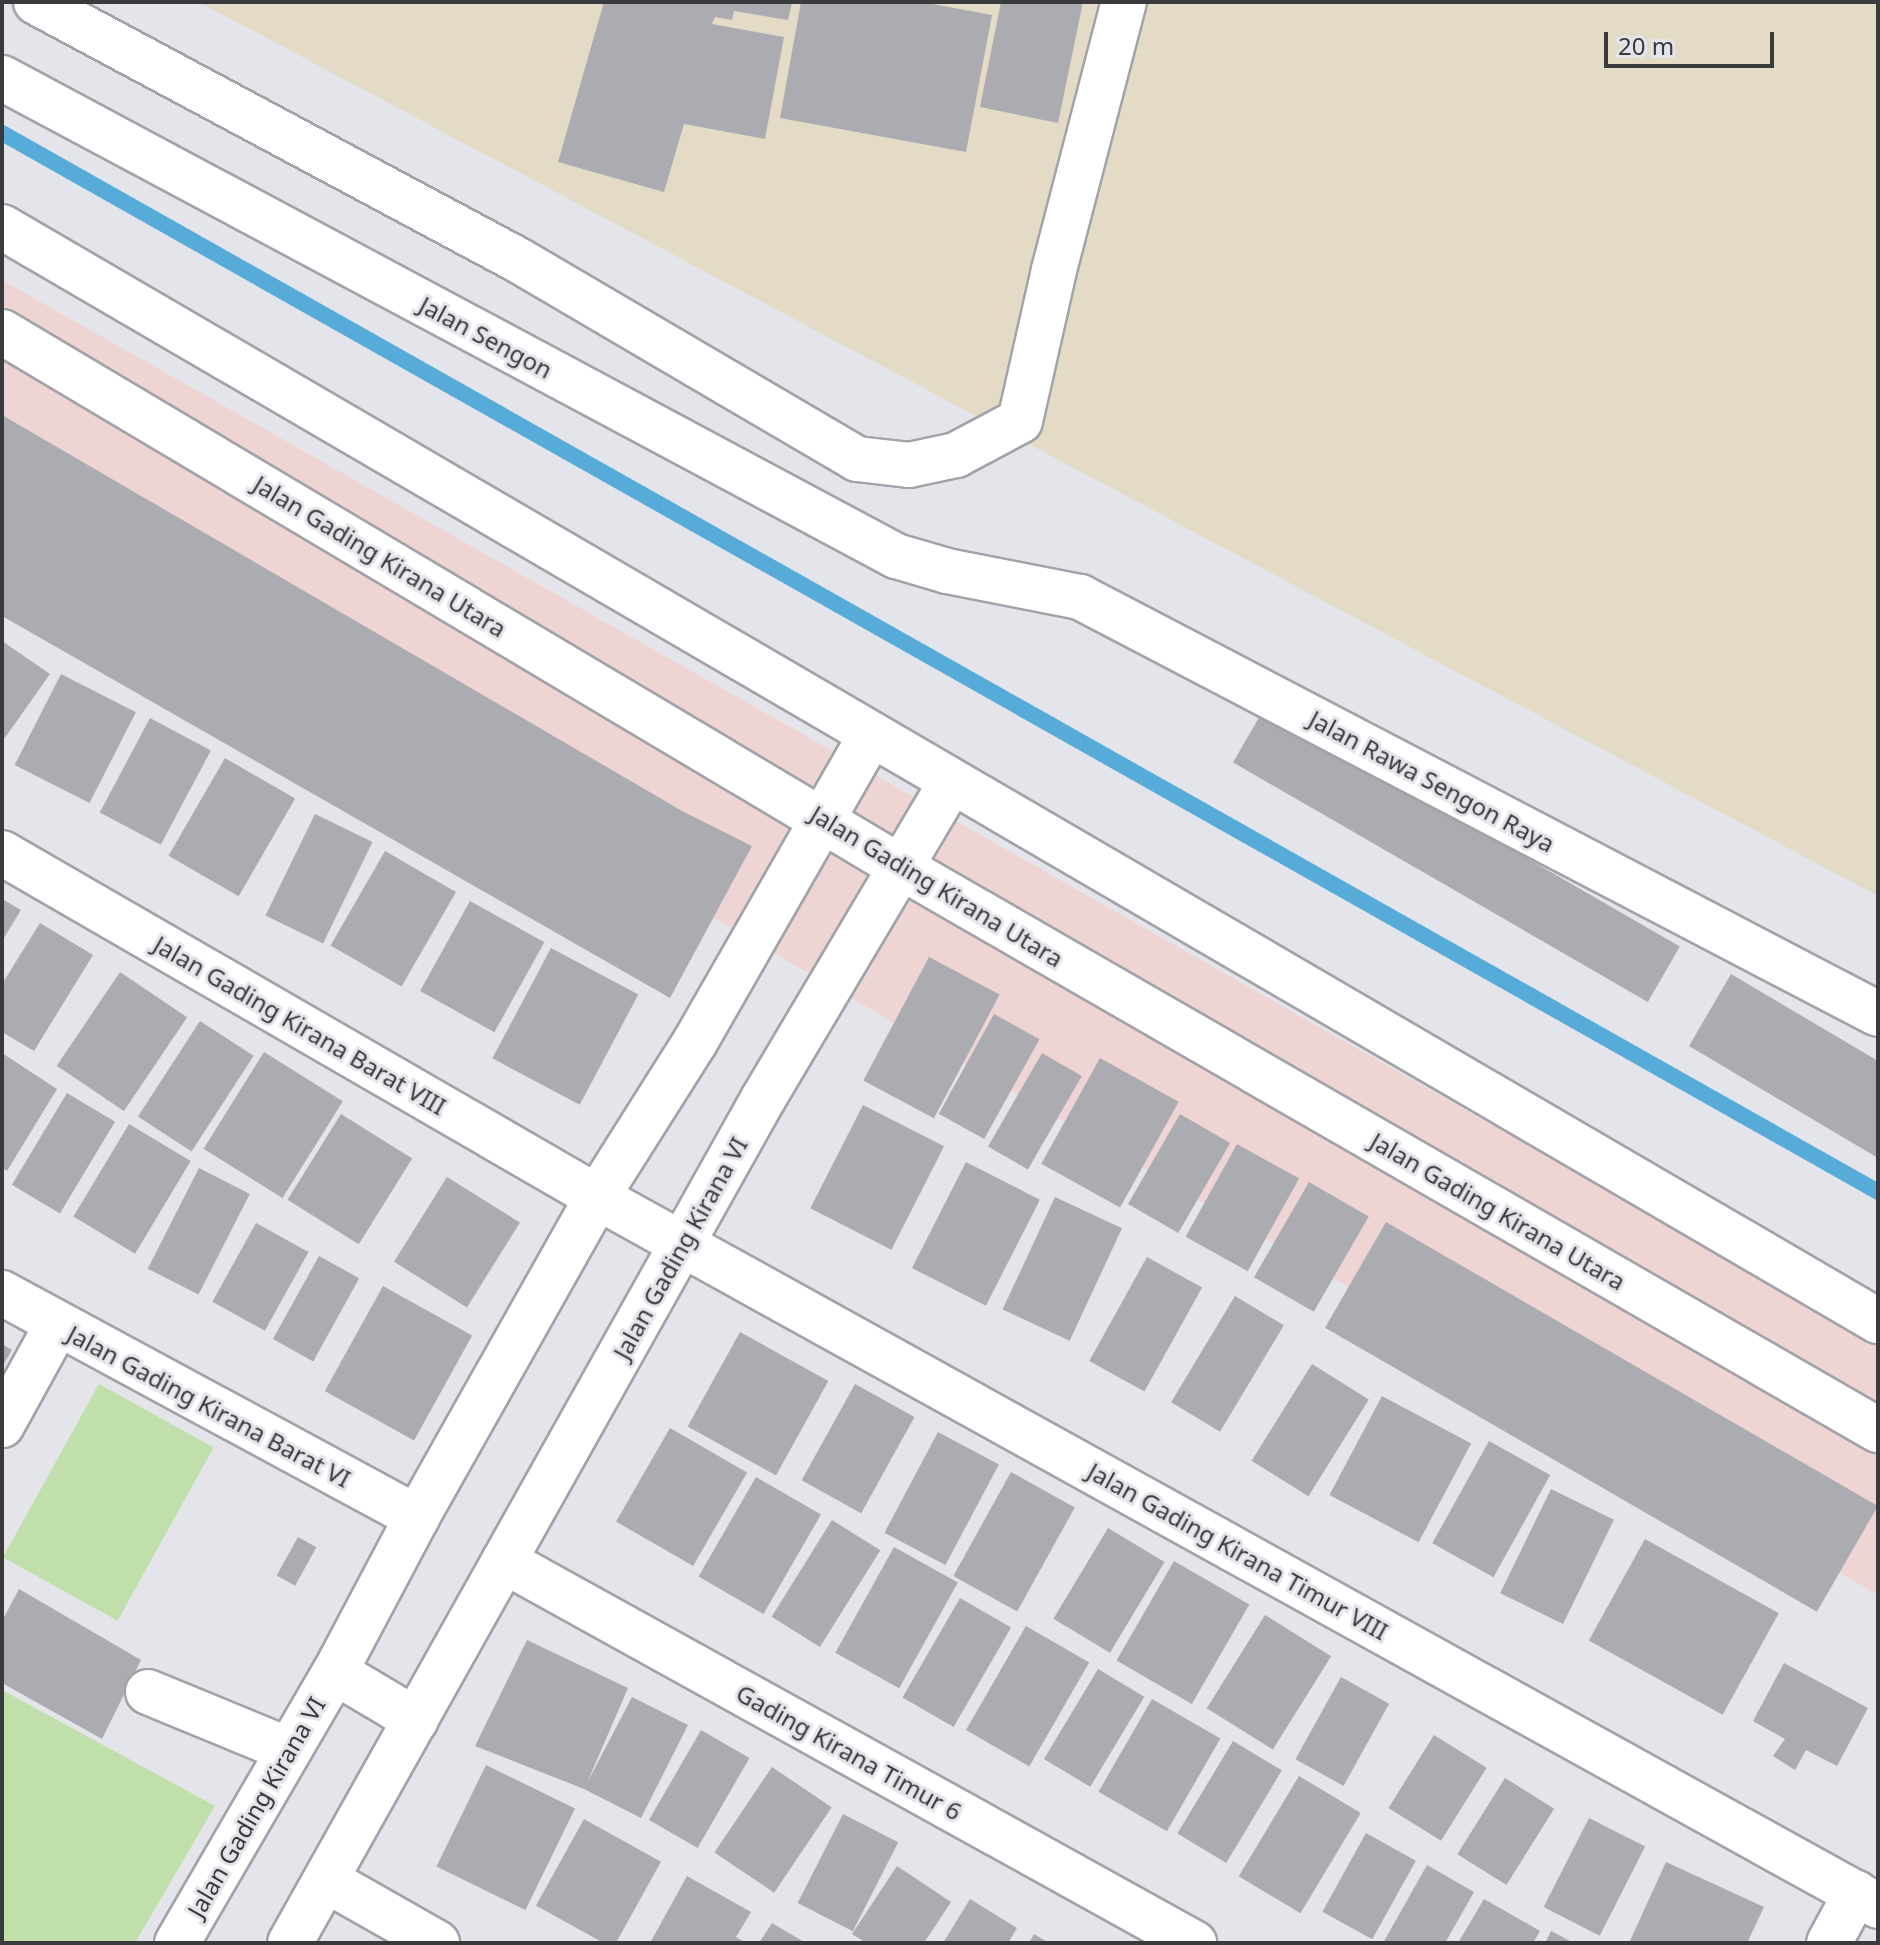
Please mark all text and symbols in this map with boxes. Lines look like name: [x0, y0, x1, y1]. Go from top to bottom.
scale bar: [1608, 16, 1778, 66]
text: 20 m: [1618, 29, 1674, 62]
street label: Jalan Sengon: [415, 290, 557, 384]
street label: Jalan Gading Kirana Utara: [249, 469, 511, 643]
street label: Jalan Rawa Sengon Raya: [1304, 704, 1560, 858]
street label: Jalan Gading Kirana Utara: [806, 799, 1068, 973]
street label: Jalan Gading Kirana Barat VIII: [149, 929, 451, 1121]
street label: Jalan Gading Kirana Utara: [1365, 1126, 1631, 1296]
street label: Jalan Gading Kirana VI: [607, 1132, 753, 1364]
street label: Jalan Gading Kirana Barat VI: [63, 1319, 355, 1493]
street label: Jalan Gading Kirana Timur VIII: [1083, 1456, 1393, 1646]
street label: Gading Kirana Timur 6: [731, 1678, 967, 1826]
street label: Jalan Gading Kirana VI: [181, 1692, 331, 1922]

